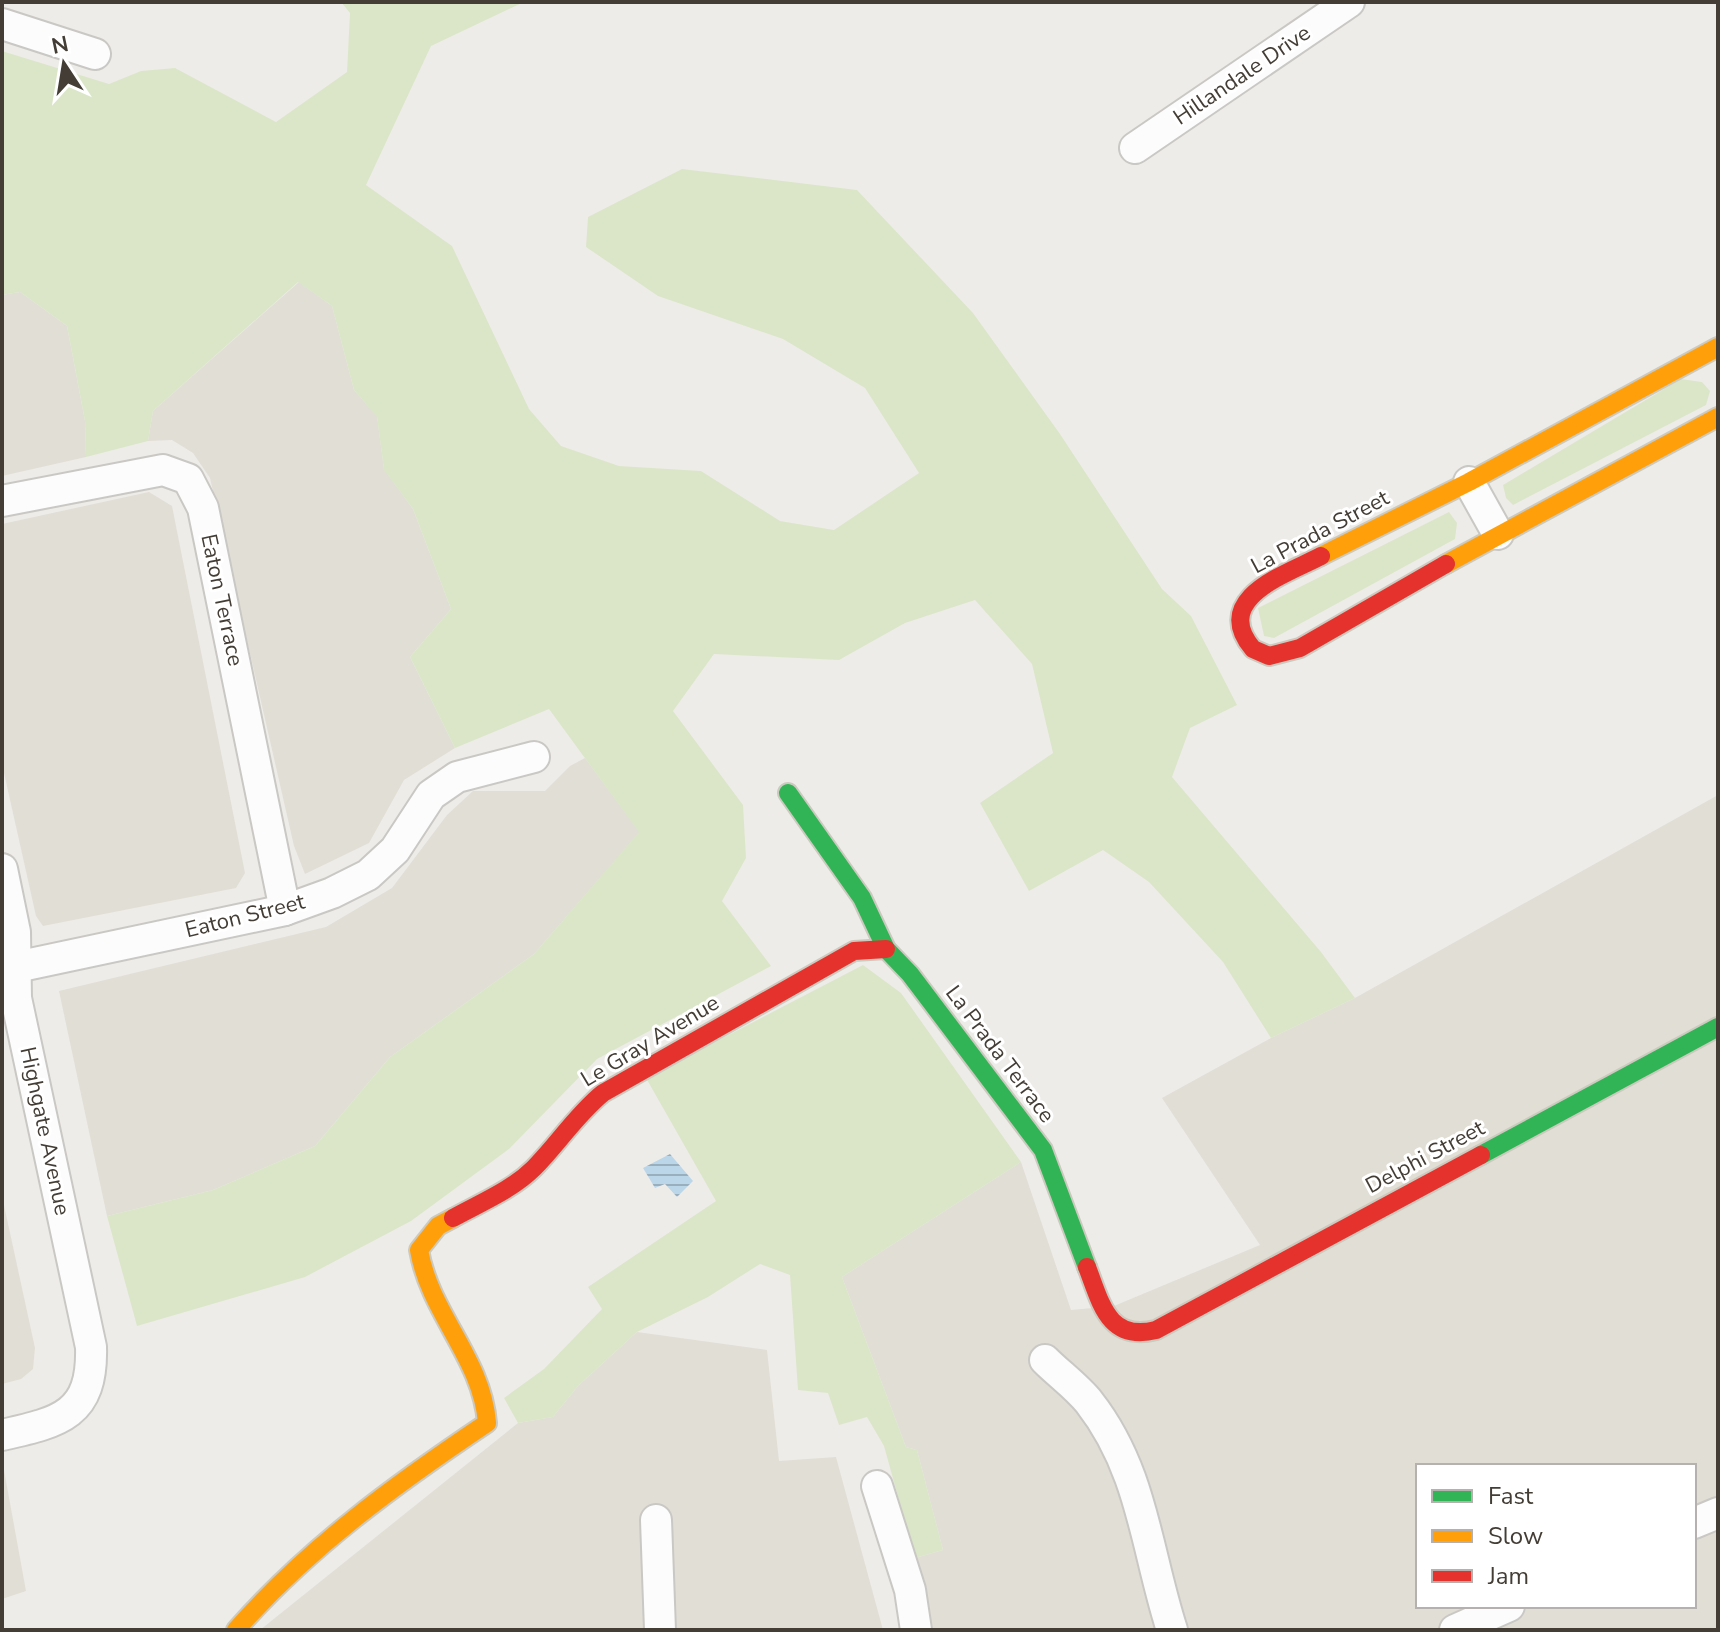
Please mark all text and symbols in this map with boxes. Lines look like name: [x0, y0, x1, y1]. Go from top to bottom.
street label: Hillandale Drive: [1168, 18, 1316, 132]
north arrow: [24, 24, 104, 104]
text: N: [49, 29, 71, 62]
street label: La Prada Street: [1246, 483, 1395, 581]
street label: Eaton Terrace: [193, 531, 251, 669]
street label: Eaton Street: [182, 887, 308, 945]
street label: La Prada Terrace: [938, 979, 1062, 1129]
street label: Le Gray Avenue: [575, 988, 725, 1094]
street label: Highgate Avenue: [12, 1044, 78, 1218]
street label: Delphi Street: [1360, 1113, 1490, 1201]
legend: [1416, 1464, 1696, 1608]
text: Fast: [1488, 1480, 1534, 1512]
text: Slow: [1488, 1520, 1543, 1552]
text: Jam: [1487, 1560, 1529, 1592]

